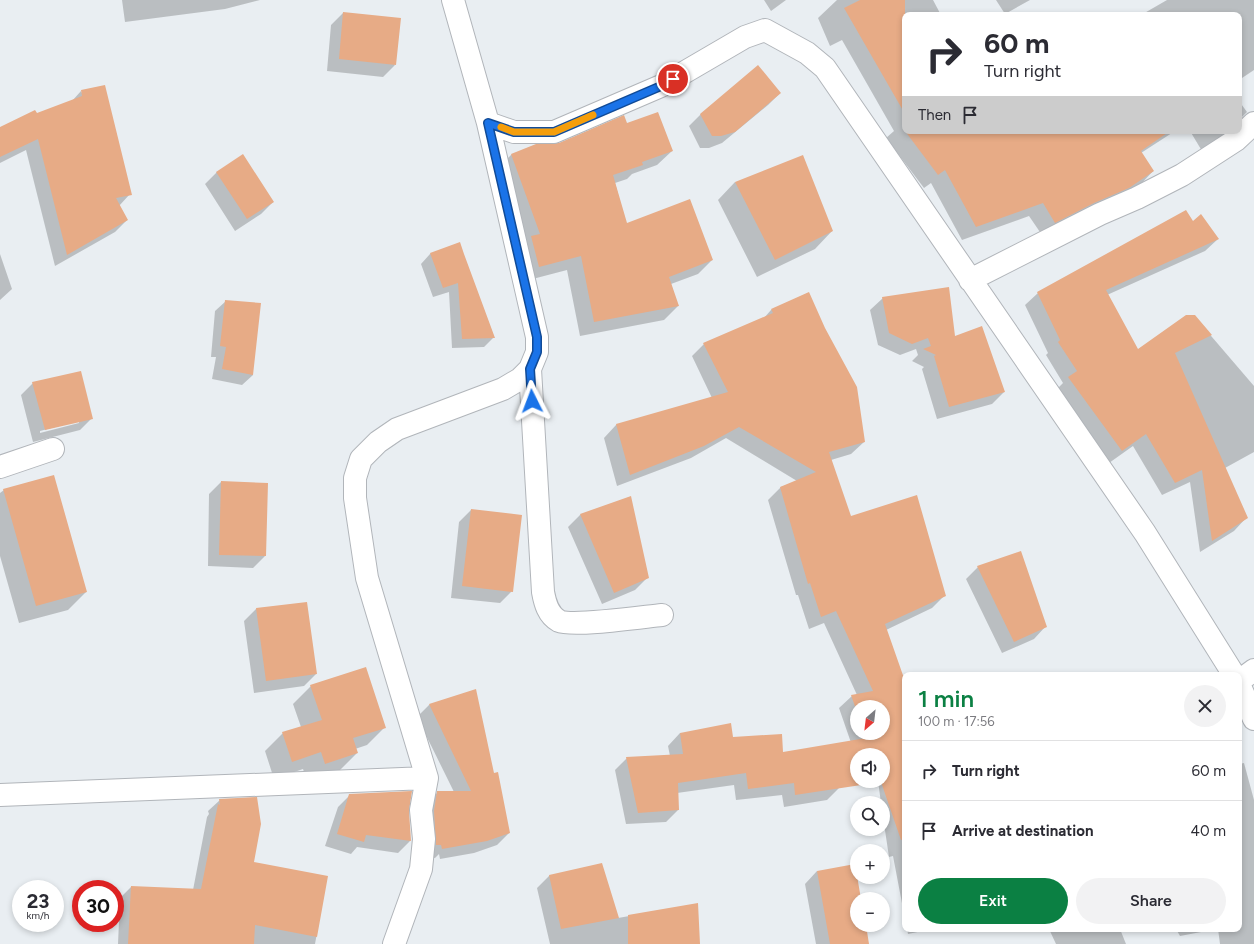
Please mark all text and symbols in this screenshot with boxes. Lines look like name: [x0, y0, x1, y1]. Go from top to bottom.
text: 60 m: [984, 26, 1049, 60]
icon: right: [918, 28, 970, 80]
text: Turn right: [984, 60, 1061, 82]
pin: [656, 62, 690, 96]
icon: arrive: [662, 68, 684, 90]
icon: arrive: [959, 104, 981, 126]
text: Then: [918, 106, 951, 124]
position arrow: [511, 380, 553, 422]
text: 1 min: [918, 684, 974, 713]
button: close: [1184, 685, 1226, 727]
north arrow: [850, 700, 890, 740]
map controls: [850, 700, 890, 932]
text: 100 m · 17:56: [918, 714, 995, 729]
button: sound: [850, 748, 890, 788]
icon: right: [918, 760, 940, 782]
text: Turn right: [952, 762, 1020, 780]
text: 60 m: [1191, 762, 1226, 780]
button: search: [850, 796, 890, 836]
icon: arrive: [918, 820, 940, 842]
text: Arrive at destination: [952, 822, 1093, 840]
text: 40 m: [1191, 822, 1226, 840]
button: +: [850, 844, 890, 884]
button: Exit: [918, 878, 1068, 924]
button: Share: [1076, 878, 1226, 924]
speed limit sign: 30: [72, 880, 124, 932]
text: 23: [27, 889, 49, 913]
button: −: [850, 892, 890, 932]
text: km/h: [27, 909, 49, 922]

